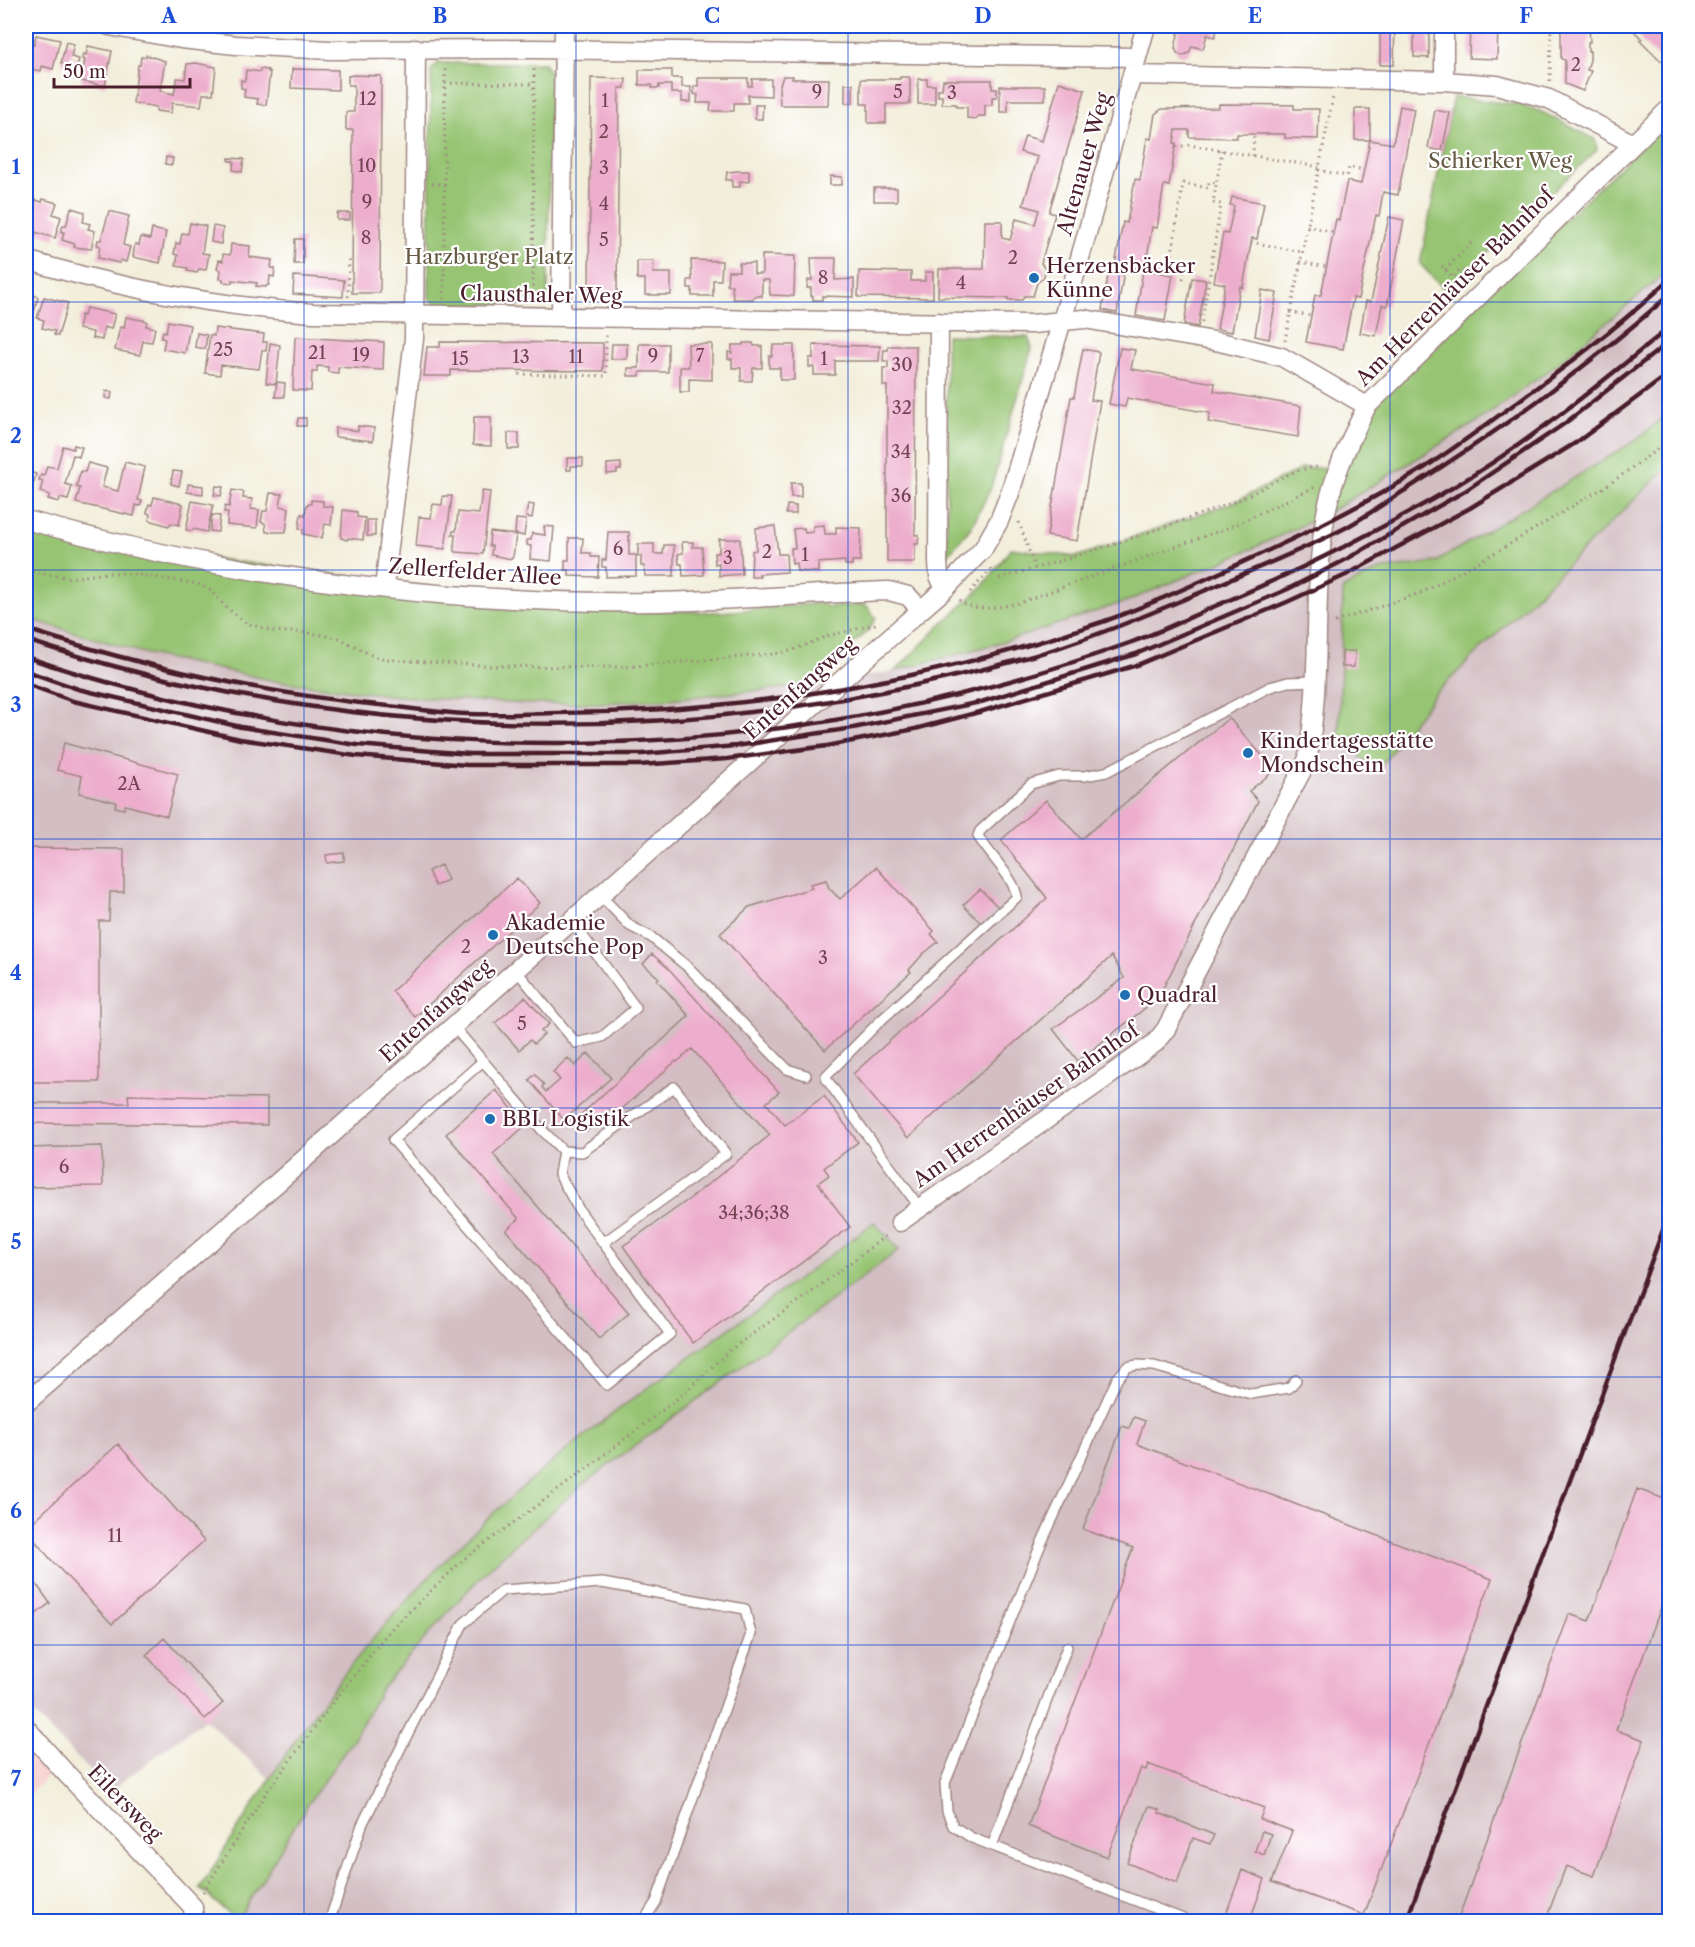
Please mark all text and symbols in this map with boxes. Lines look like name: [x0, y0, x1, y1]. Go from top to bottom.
text: A: [160, 4, 177, 28]
text: B: [433, 4, 448, 28]
text: C: [704, 4, 720, 28]
text: D: [974, 4, 992, 28]
text: E: [1248, 4, 1262, 28]
text: F: [1519, 4, 1533, 28]
scale bar: [54, 51, 190, 89]
house number: 2: [1571, 54, 1581, 76]
text: 50 m: [63, 61, 106, 83]
house number: 9: [812, 81, 822, 103]
house number: 5: [893, 81, 903, 103]
house number: 3: [947, 82, 957, 104]
house number: 12: [359, 88, 377, 110]
street label: Altenauer Weg: [1051, 89, 1116, 239]
house number: 1: [601, 90, 609, 112]
house number: 2: [599, 121, 609, 143]
park label: Schierker Weg: [1428, 148, 1573, 173]
text: 1: [12, 155, 21, 179]
house number: 10: [358, 155, 376, 177]
house number: 3: [599, 157, 609, 179]
street label: Am Herrenhäuser Bahnhof: [1350, 181, 1561, 392]
house number: 9: [362, 191, 372, 213]
house number: 4: [599, 193, 609, 215]
house number: 8: [361, 227, 371, 249]
house number: 5: [599, 229, 609, 251]
park label: Harzburger Platz: [404, 244, 574, 269]
house number: 2: [1008, 247, 1018, 269]
place label: Herzensbäcker Künne: [1046, 253, 1196, 302]
house number: 8: [818, 267, 828, 289]
marker: Herzensbäcker Künne: [1027, 271, 1041, 285]
house number: 4: [956, 272, 966, 294]
street label: Clausthaler Weg: [460, 281, 623, 308]
house number: 25: [213, 339, 233, 361]
house number: 21: [308, 342, 326, 364]
house number: 19: [352, 344, 370, 366]
house number: 9: [648, 345, 658, 367]
house number: 7: [696, 345, 705, 367]
house number: 13: [512, 346, 530, 368]
house number: 11: [568, 346, 584, 368]
house number: 15: [451, 348, 469, 370]
house number: 1: [820, 348, 828, 370]
house number: 30: [891, 354, 913, 376]
house number: 32: [892, 397, 912, 419]
text: 2: [10, 424, 22, 448]
house number: 34: [891, 441, 911, 463]
house number: 36: [891, 485, 911, 507]
house number: 6: [613, 538, 623, 560]
house number: 2: [762, 541, 772, 563]
house number: 1: [801, 544, 809, 566]
house number: 3: [723, 547, 733, 569]
street label: Zellerfelder Allee: [388, 553, 562, 590]
street label: Entenfangweg: [738, 630, 862, 745]
text: 3: [10, 693, 22, 717]
place label: Kindertagesstätte Mondschein: [1260, 728, 1434, 777]
marker: Kindertagesstätte Mondschein: [1241, 746, 1255, 760]
house number: 2A: [117, 773, 141, 795]
place label: Akademie Deutsche Pop: [504, 910, 644, 959]
marker: Akademie Deutsche Pop: [486, 928, 500, 942]
house number: 2: [461, 936, 471, 958]
house number: 3: [818, 947, 828, 969]
street label: Entenfangweg: [374, 953, 498, 1068]
text: 4: [10, 961, 22, 985]
place label: Quadral: [1137, 982, 1217, 1007]
marker: Quadral: [1118, 988, 1132, 1002]
house number: 5: [517, 1013, 527, 1035]
street label: Am Herrenhäuser Bahnhof: [907, 1016, 1145, 1193]
place label: BBL Logistik: [502, 1106, 630, 1131]
marker: BBL Logistik: [483, 1112, 497, 1126]
house number: 6: [59, 1156, 69, 1178]
house number: 34;36;38: [718, 1202, 790, 1224]
text: 5: [10, 1230, 22, 1254]
text: 6: [10, 1499, 22, 1523]
house number: 11: [107, 1525, 123, 1547]
street label: Eilersweg: [83, 1759, 168, 1847]
text: 7: [11, 1767, 22, 1791]

